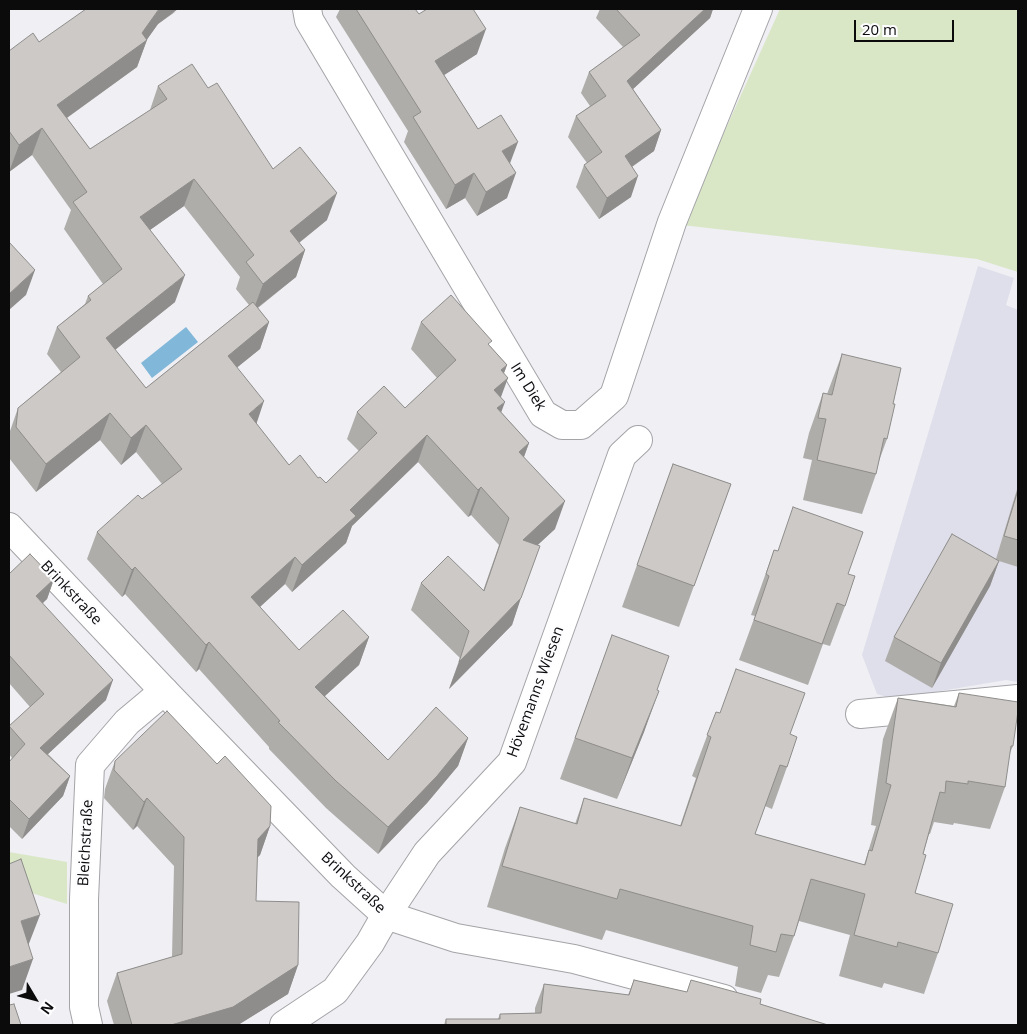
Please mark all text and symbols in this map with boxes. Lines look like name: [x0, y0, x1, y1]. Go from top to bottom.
scale bar: [857, 10, 957, 42]
text: 20 m: [862, 19, 897, 39]
street label: Im Diek: [506, 360, 550, 414]
street label: Brinkstraße: [37, 557, 105, 629]
street label: Hövemanns Wiesen: [504, 624, 568, 760]
street label: Bleichstraße: [75, 799, 97, 887]
street label: Brinkstraße: [317, 849, 389, 917]
north arrow: [10, 974, 60, 1024]
text: N: [36, 998, 58, 1019]

